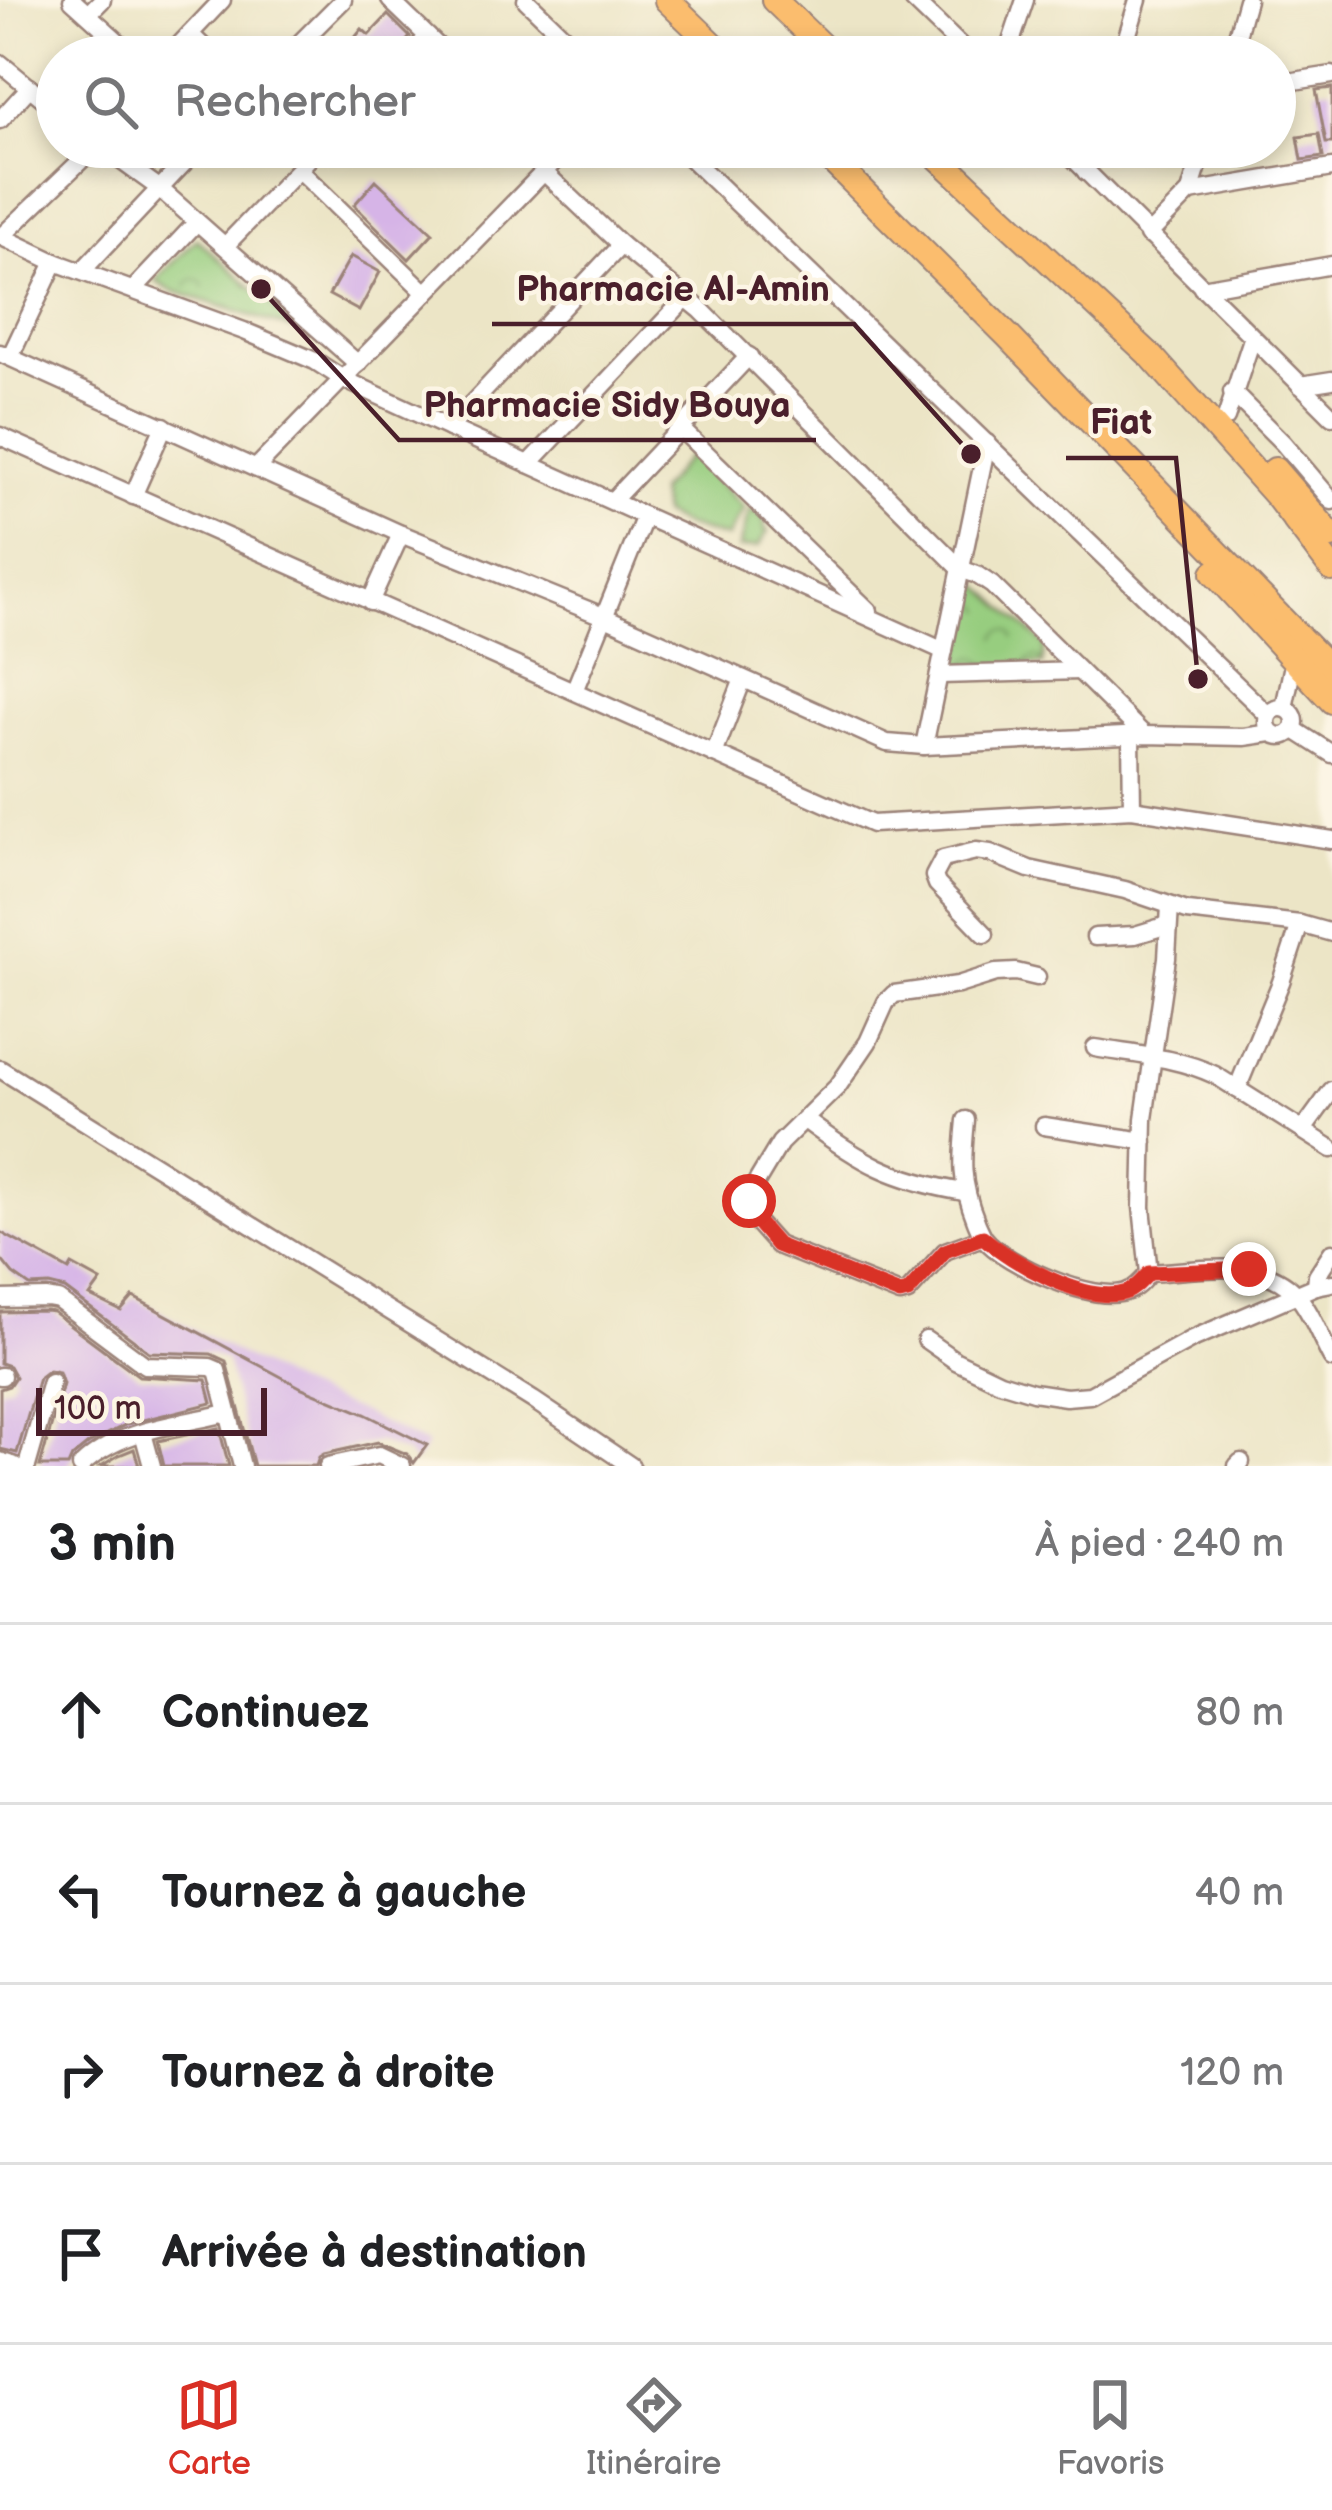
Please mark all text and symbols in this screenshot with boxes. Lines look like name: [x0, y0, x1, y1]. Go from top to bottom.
search box: [36, 36, 1296, 168]
icon: search: [78, 69, 144, 135]
text: Rechercher: [174, 75, 415, 130]
callout: Pharmacie Al-Amin: [492, 252, 854, 324]
text: Pharmacie Al-Amin: [516, 269, 830, 312]
callout: Pharmacie Sidy Bouya: [399, 368, 816, 440]
text: Pharmacie Sidy Bouya: [423, 385, 791, 428]
callout: Fiat: [1066, 386, 1176, 458]
text: Fiat: [1090, 402, 1152, 445]
route start: [722, 1174, 776, 1228]
route end: [1222, 1242, 1276, 1296]
scale bar: [36, 1382, 267, 1435]
text: 100 m: [54, 1389, 142, 1429]
text: 3 min: [48, 1514, 176, 1575]
text: À pied · 240 m: [1035, 1521, 1284, 1568]
icon: ahead: [48, 1681, 114, 1747]
text: Continuez: [162, 1686, 369, 1741]
text: 80 m: [1196, 1690, 1284, 1737]
icon: left: [48, 1861, 114, 1927]
text: Tournez à gauche: [162, 1866, 526, 1921]
text: 40 m: [1194, 1870, 1284, 1917]
icon: right: [48, 2041, 114, 2107]
text: Tournez à droite: [162, 2046, 495, 2101]
text: 120 m: [1180, 2050, 1284, 2097]
icon: arrive: [48, 2221, 114, 2287]
text: Arrivée à destination: [162, 2226, 587, 2281]
tab: Carte: [168, 2372, 251, 2484]
tab: Itinéraire: [586, 2372, 721, 2484]
tab: Favoris: [1057, 2372, 1164, 2484]

